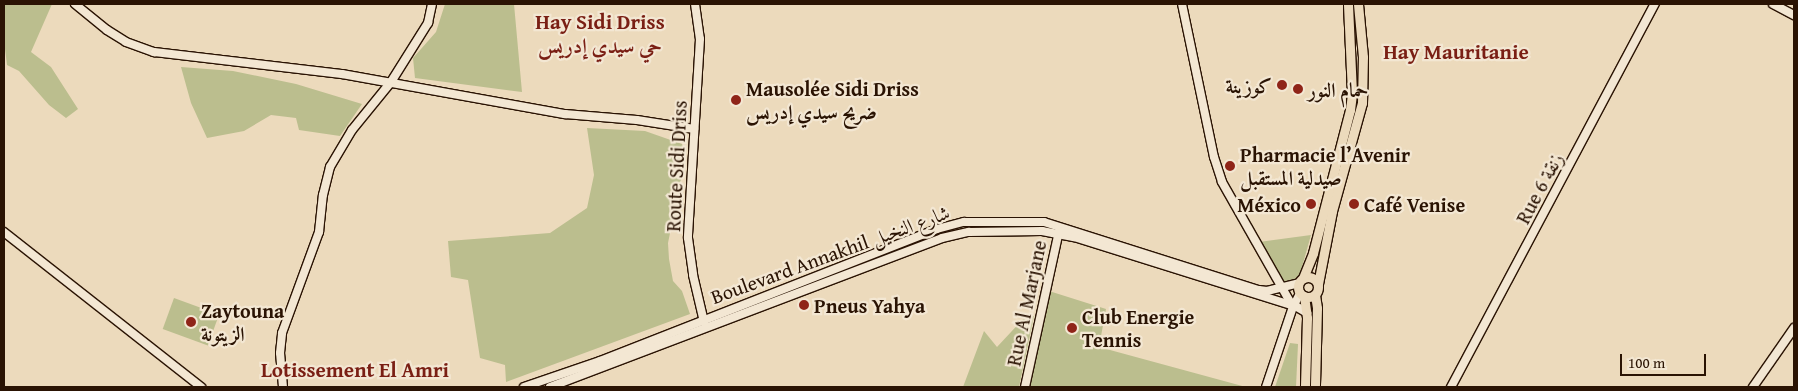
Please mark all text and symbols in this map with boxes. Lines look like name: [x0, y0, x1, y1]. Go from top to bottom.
district label: Hay Sidi Driss حي سيدي إدريس: [535, 9, 665, 59]
district label: Hay Mauritanie: [1383, 39, 1529, 65]
place label: كوزينة: [1225, 73, 1272, 97]
place label: Mausolée Sidi Driss ضريح سيدي إدريس: [746, 76, 919, 123]
place label: حمام النور: [1308, 77, 1368, 101]
marker: كوزينة: [1276, 79, 1288, 91]
marker: حمام النور: [1292, 83, 1304, 95]
marker: Mausolée Sidi Driss ضريح سيدي إدريس: [730, 94, 742, 106]
street label: Route Sidi Driss: [661, 100, 691, 232]
place label: Pharmacie l’Avenir صيدلية المستقبل: [1240, 142, 1410, 189]
street label: Rue 6 زنقة: [1510, 148, 1568, 228]
marker: Pharmacie l’Avenir صيدلية المستقبل: [1224, 160, 1236, 172]
place label: México: [1237, 192, 1301, 216]
place label: Café Venise: [1364, 192, 1465, 216]
marker: México: [1305, 198, 1317, 210]
marker: Café Venise: [1348, 198, 1360, 210]
street label: Boulevard Annakhil شارع النخيل: [707, 200, 953, 308]
street label: Rue Al Marjane: [1001, 238, 1051, 368]
place label: Pneus Yahya: [814, 293, 925, 317]
place label: Zaytouna الزيتونة: [201, 299, 284, 346]
marker: Pneus Yahya: [798, 299, 810, 311]
place label: Club Energie Tennis: [1082, 304, 1194, 351]
marker: Zaytouna الزيتونة: [185, 316, 197, 328]
marker: Club Energie Tennis: [1066, 322, 1078, 334]
scale bar: [1623, 344, 1709, 376]
text: 100 m: [1628, 352, 1665, 373]
district label: Lotissement El Amri: [261, 357, 449, 383]

